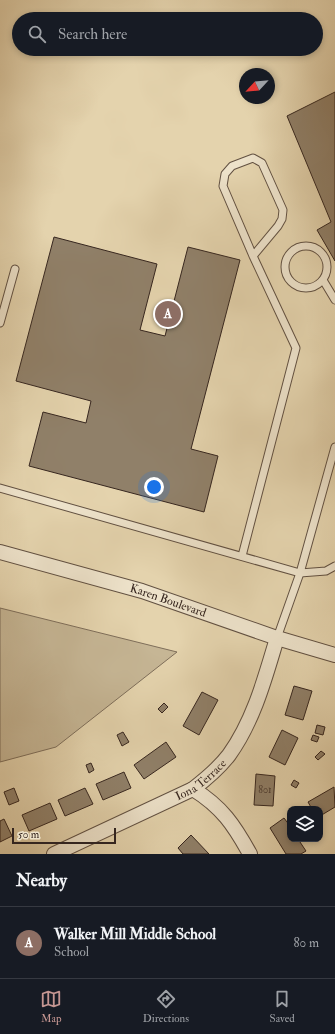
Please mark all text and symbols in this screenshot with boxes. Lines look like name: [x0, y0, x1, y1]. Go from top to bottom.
search box: [12, 12, 323, 56]
icon: search: [26, 23, 48, 45]
text: Search here: [58, 25, 127, 44]
north arrow: [239, 68, 275, 104]
pin: A: [155, 299, 181, 329]
your location: [144, 477, 164, 497]
street label: Karen Boulevard: [128, 581, 208, 620]
street label: Iona Terrace: [173, 756, 230, 804]
house number: 801: [258, 784, 272, 796]
map controls: [287, 806, 323, 842]
button: layers: [287, 806, 323, 842]
scale bar: [12, 826, 116, 845]
text: 50 m: [18, 828, 39, 841]
text: Nearby: [16, 870, 67, 891]
text: Walker Mill Middle School: [54, 925, 216, 944]
text: A: [25, 935, 33, 951]
text: 80 m: [293, 935, 319, 951]
text: School: [54, 944, 89, 960]
tab: Map: [40, 988, 62, 1025]
tab: Directions: [143, 988, 189, 1025]
tab: Saved: [270, 988, 295, 1025]

